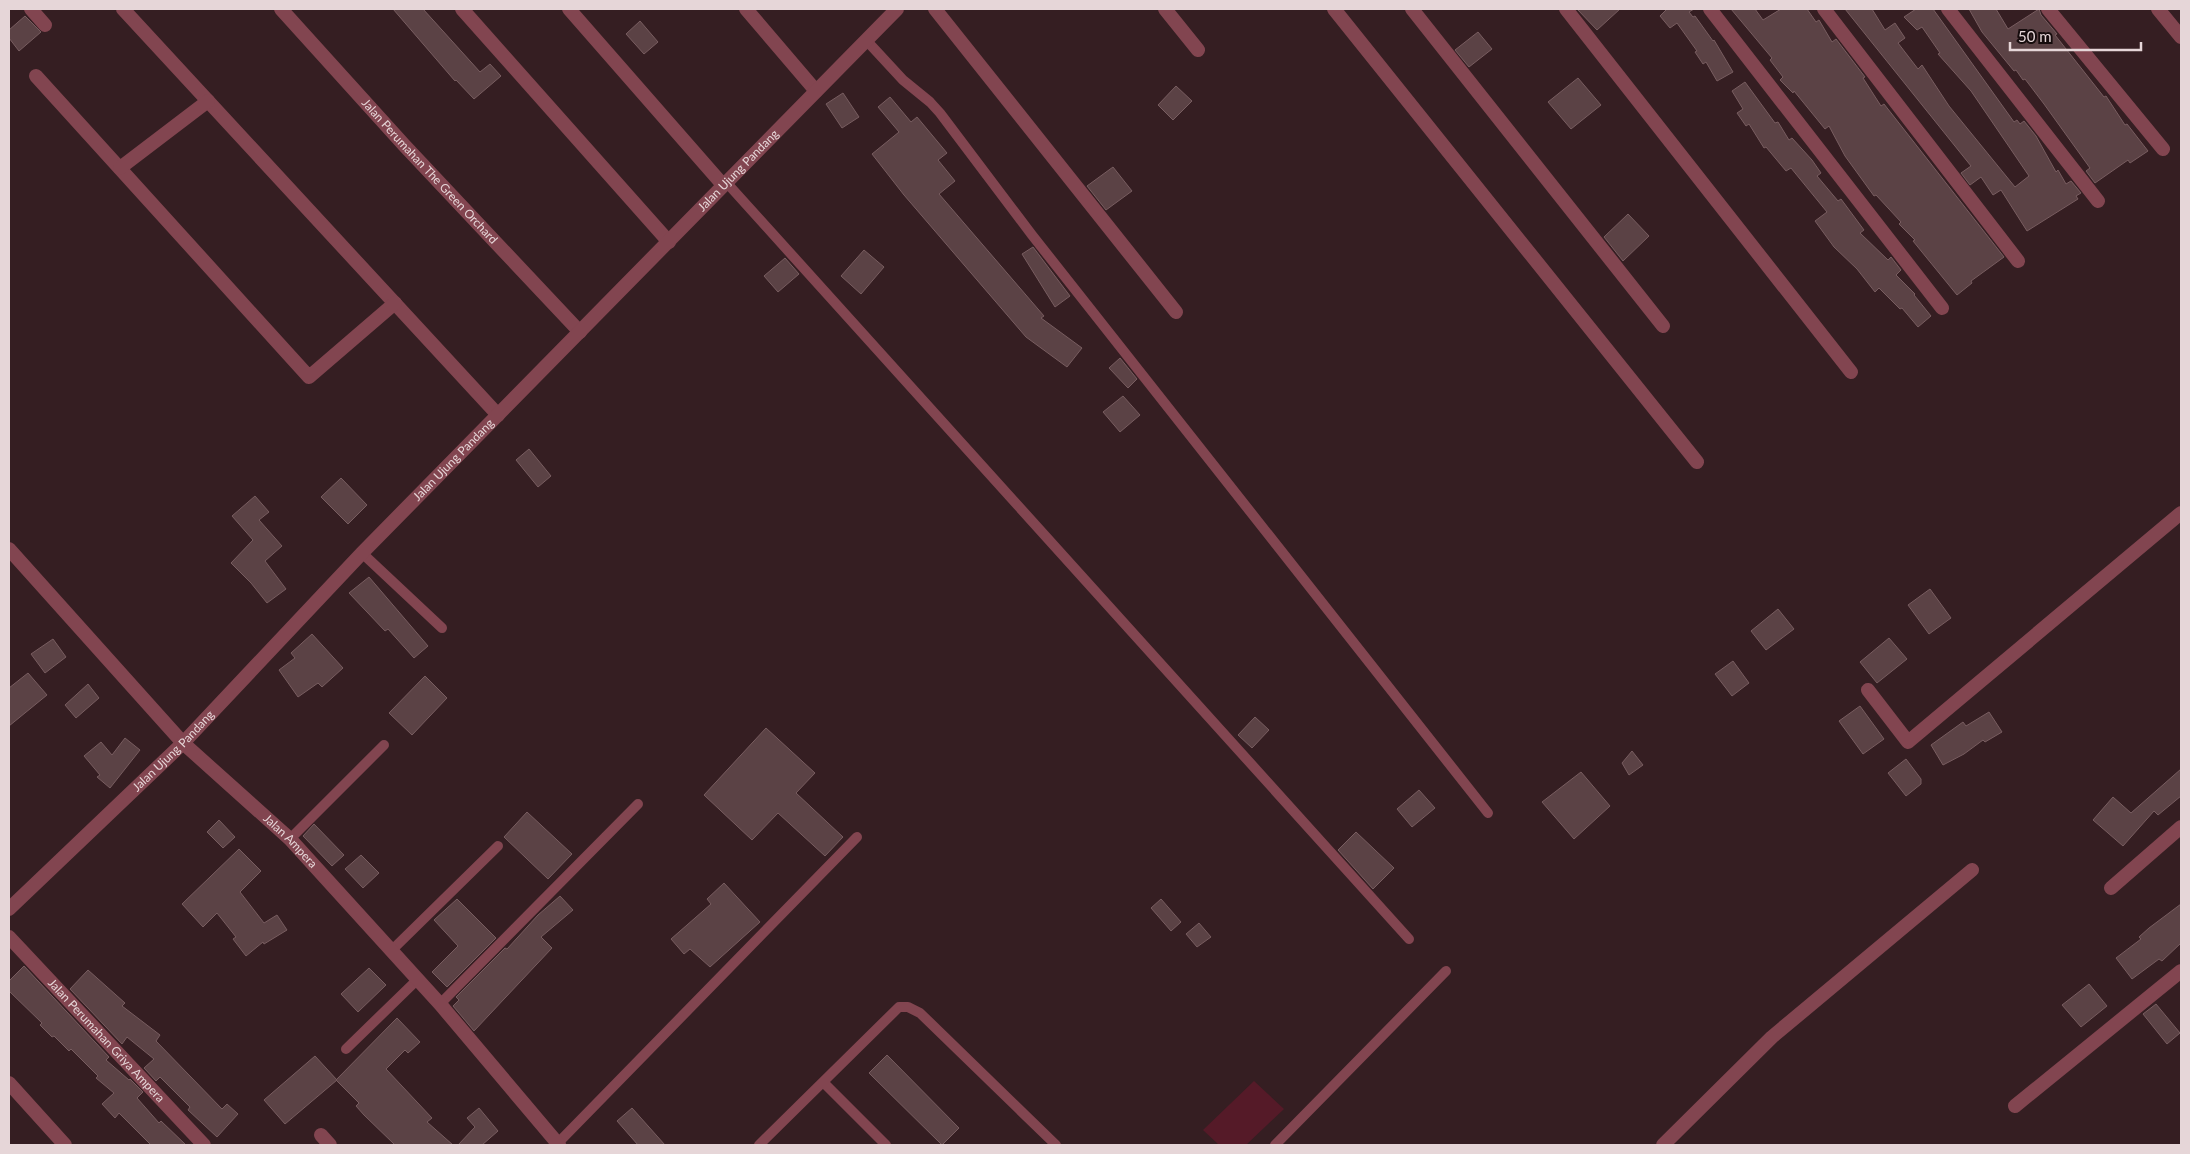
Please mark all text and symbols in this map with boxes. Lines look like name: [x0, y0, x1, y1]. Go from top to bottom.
scale bar: [2010, 20, 2141, 52]
text: 50 m: [2018, 27, 2052, 45]
street label: Jalan Perumahan The Green Orchard: [359, 95, 501, 247]
street label: Jalan Ujung Pandang: [694, 126, 781, 214]
street label: Jalan Ujung Pandang: [410, 415, 497, 504]
street label: Jalan Ujung Pandang: [129, 707, 217, 794]
street label: Jalan Ampera: [260, 811, 321, 871]
street label: Jalan Perumahan Griya Ampera: [45, 975, 168, 1105]

